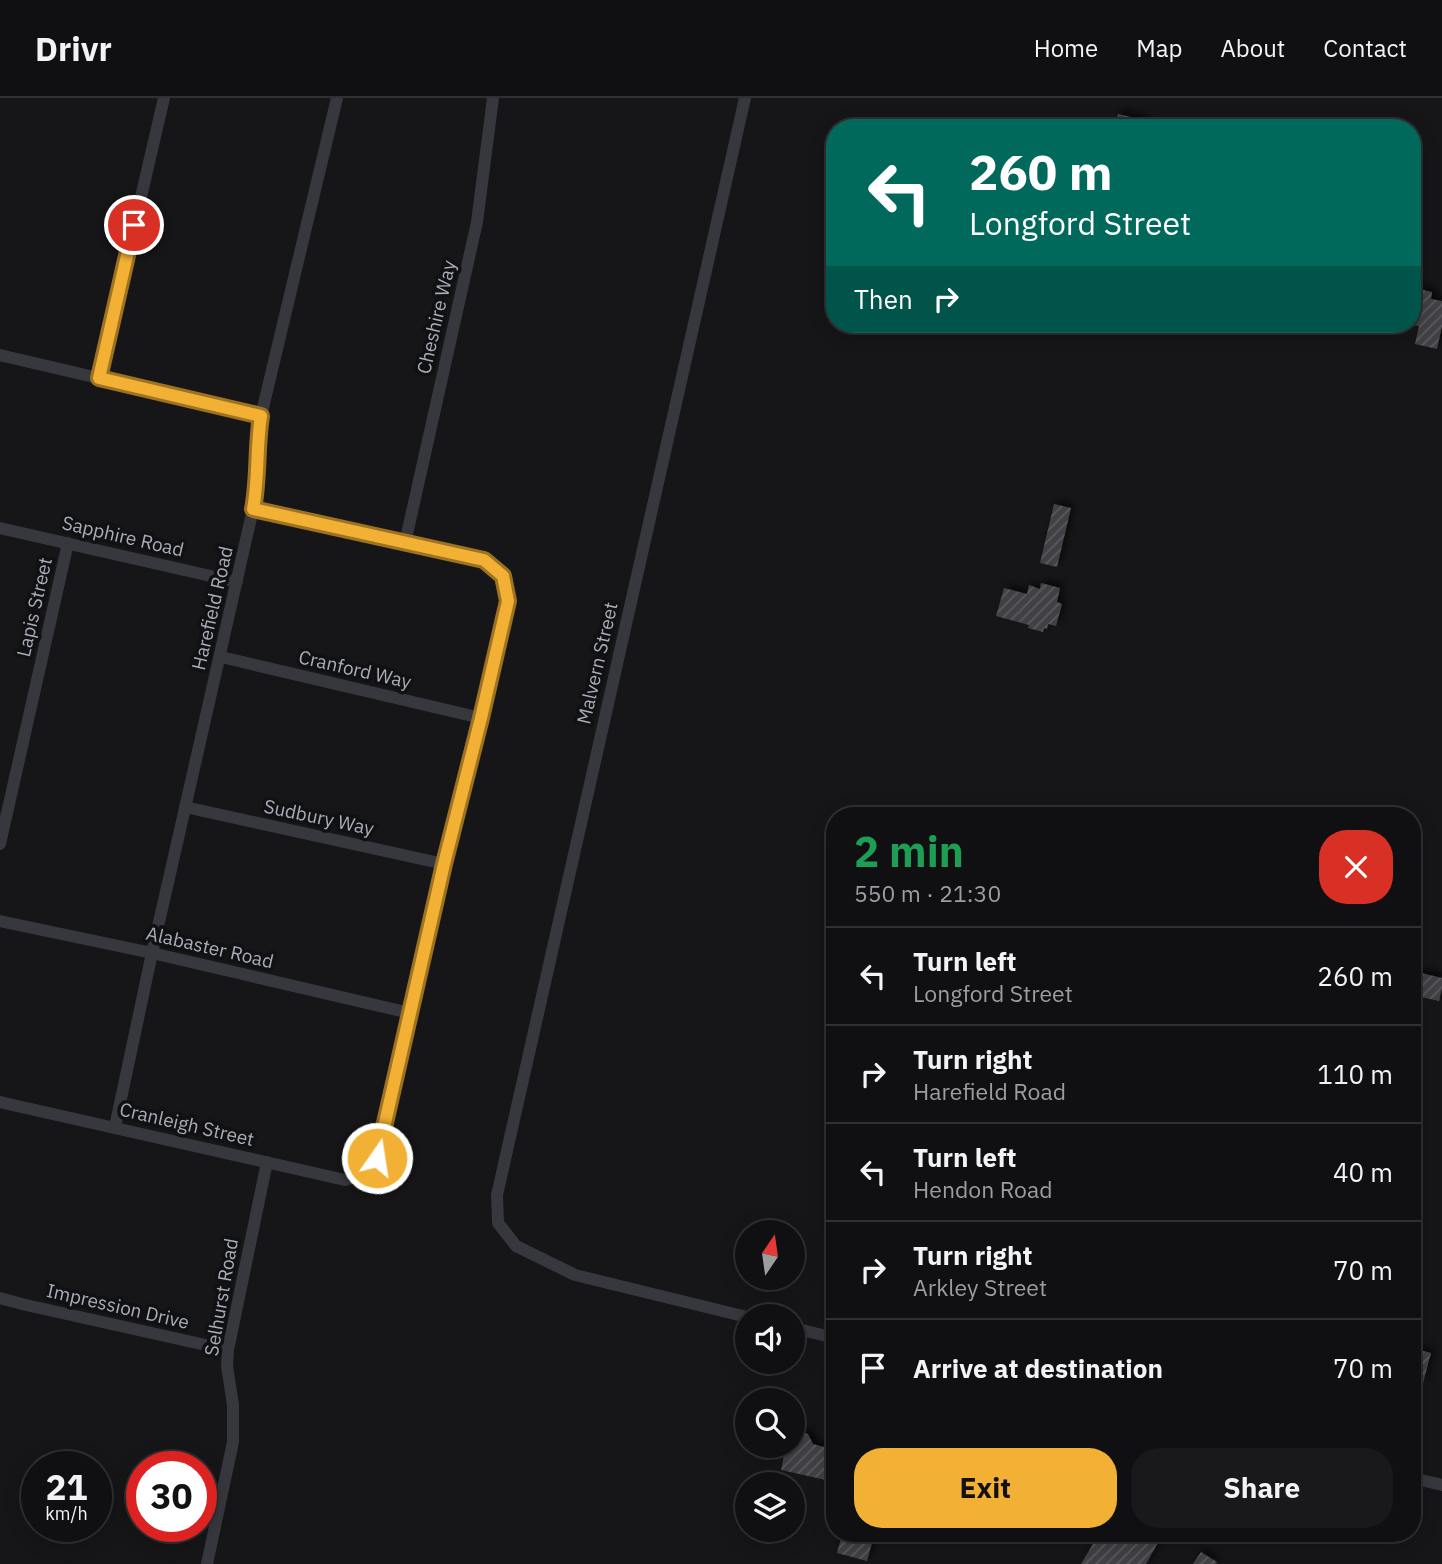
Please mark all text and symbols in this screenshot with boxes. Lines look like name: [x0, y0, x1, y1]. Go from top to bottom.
text: Drivr: [35, 27, 112, 70]
text: Home: [1034, 32, 1098, 64]
text: Map: [1136, 32, 1182, 64]
text: About: [1220, 32, 1285, 64]
text: Contact: [1323, 32, 1407, 64]
text: 260 m: [969, 140, 1113, 203]
icon: left: [854, 147, 945, 238]
pin: [104, 195, 164, 255]
text: Longford Street: [969, 202, 1191, 244]
icon: arrive: [115, 206, 153, 244]
street label: Cheshire Way: [411, 257, 461, 376]
icon: right: [927, 280, 965, 318]
text: Then: [854, 282, 913, 316]
street label: Sapphire Road: [60, 510, 186, 562]
street label: Harefield Road: [186, 544, 238, 672]
street label: Lapis Street: [11, 555, 57, 659]
street label: Malvern Street: [571, 600, 623, 726]
street label: Cranford Way: [296, 644, 414, 694]
street label: Sudbury Way: [262, 794, 377, 840]
text: 2 min: [854, 824, 964, 879]
button: close: [1319, 830, 1393, 904]
text: 550 m · 21:30: [854, 878, 1001, 908]
street label: Alabaster Road: [144, 921, 276, 973]
text: Turn left: [913, 944, 1016, 978]
icon: left: [854, 957, 892, 995]
text: 260 m: [1317, 959, 1393, 993]
text: Longford Street: [913, 978, 1073, 1008]
text: Turn right: [913, 1042, 1032, 1076]
icon: right: [854, 1055, 892, 1093]
text: 110 m: [1317, 1057, 1393, 1091]
text: Harefield Road: [913, 1076, 1066, 1106]
street label: Cranleigh Street: [117, 1097, 257, 1151]
position arrow: [340, 1121, 414, 1195]
text: Turn left: [913, 1140, 1016, 1174]
icon: left: [854, 1153, 892, 1191]
text: 40 m: [1333, 1155, 1393, 1189]
text: Hendon Road: [913, 1174, 1053, 1204]
north arrow: [735, 1220, 805, 1290]
map controls: [735, 1220, 805, 1542]
street label: Selhurst Road: [199, 1236, 243, 1358]
text: Turn right: [913, 1238, 1032, 1272]
icon: right: [854, 1251, 892, 1289]
text: 70 m: [1333, 1253, 1393, 1287]
text: Arkley Street: [913, 1272, 1047, 1302]
street label: Impression Drive: [44, 1278, 192, 1334]
button: sound: [735, 1304, 805, 1374]
icon: arrive: [854, 1349, 892, 1387]
text: Arrive at destination: [913, 1351, 1163, 1385]
text: 70 m: [1333, 1351, 1393, 1385]
button: search: [735, 1388, 805, 1458]
button: Exit: [854, 1448, 1117, 1528]
button: Share: [1131, 1448, 1393, 1528]
speed limit sign: 30: [126, 1451, 217, 1542]
text: 21: [45, 1464, 88, 1510]
button: layers: [735, 1472, 805, 1542]
text: km/h: [45, 1502, 88, 1525]

